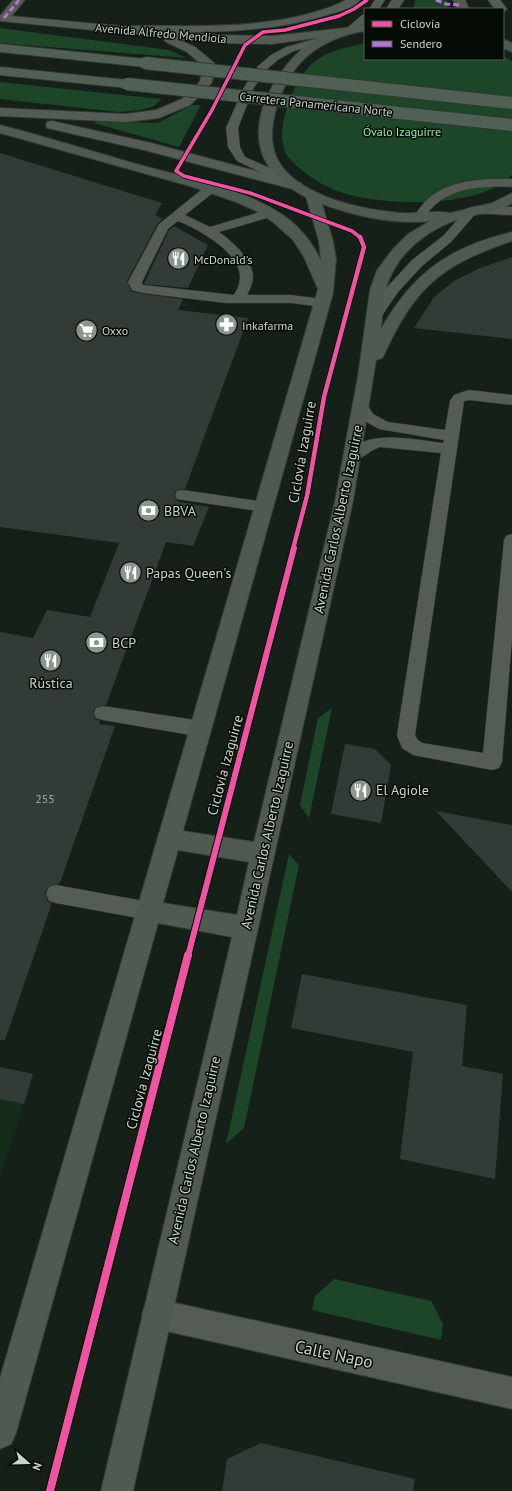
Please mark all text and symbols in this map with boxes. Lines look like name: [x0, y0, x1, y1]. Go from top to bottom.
legend: [364, 8, 504, 60]
text: Ciclovía: [400, 16, 440, 31]
street label: Avenida Alfredo Mendiola: [95, 20, 227, 46]
text: Sendero: [400, 36, 442, 51]
street label: Carretera Panamericana Norte: [239, 88, 393, 120]
park label: Óvalo Izaguirre: [363, 124, 441, 139]
restaurant icon: McDonald's: [165, 246, 191, 272]
place label: McDonald's: [194, 252, 253, 267]
pharmacy icon: Inkafarma: [213, 312, 239, 338]
supermarket icon: Oxxo: [73, 317, 99, 343]
place label: Inkafarma: [242, 318, 293, 333]
place label: Oxxo: [102, 323, 128, 338]
street label: Ciclovía Izaguirre: [284, 400, 320, 504]
street label: Avenida Carlos Alberto Izaguirre: [309, 423, 367, 615]
bank icon: BBVA: [136, 498, 162, 524]
place label: BBVA: [164, 502, 197, 520]
restaurant icon: Papas Queen's: [118, 560, 144, 586]
place label: Papas Queen's: [146, 564, 231, 582]
bank icon: BCP: [83, 630, 109, 656]
place label: BCP: [112, 634, 136, 652]
restaurant icon: Rústica: [38, 648, 64, 674]
place label: Rústica: [29, 674, 73, 692]
street label: Ciclovía Izaguirre: [203, 713, 247, 817]
street label: Avenida Carlos Alberto Izaguirre: [237, 739, 297, 931]
restaurant icon: El Agiole: [348, 777, 374, 803]
place label: El Agiole: [376, 781, 429, 799]
house number: 255: [35, 791, 55, 806]
street label: Ciclovía Izaguirre: [122, 1027, 166, 1131]
street label: Avenida Carlos Alberto Izaguirre: [164, 1054, 224, 1246]
street label: Calle Napo: [293, 1335, 375, 1373]
north arrow: [8, 1443, 48, 1483]
text: N: [30, 1461, 45, 1472]

